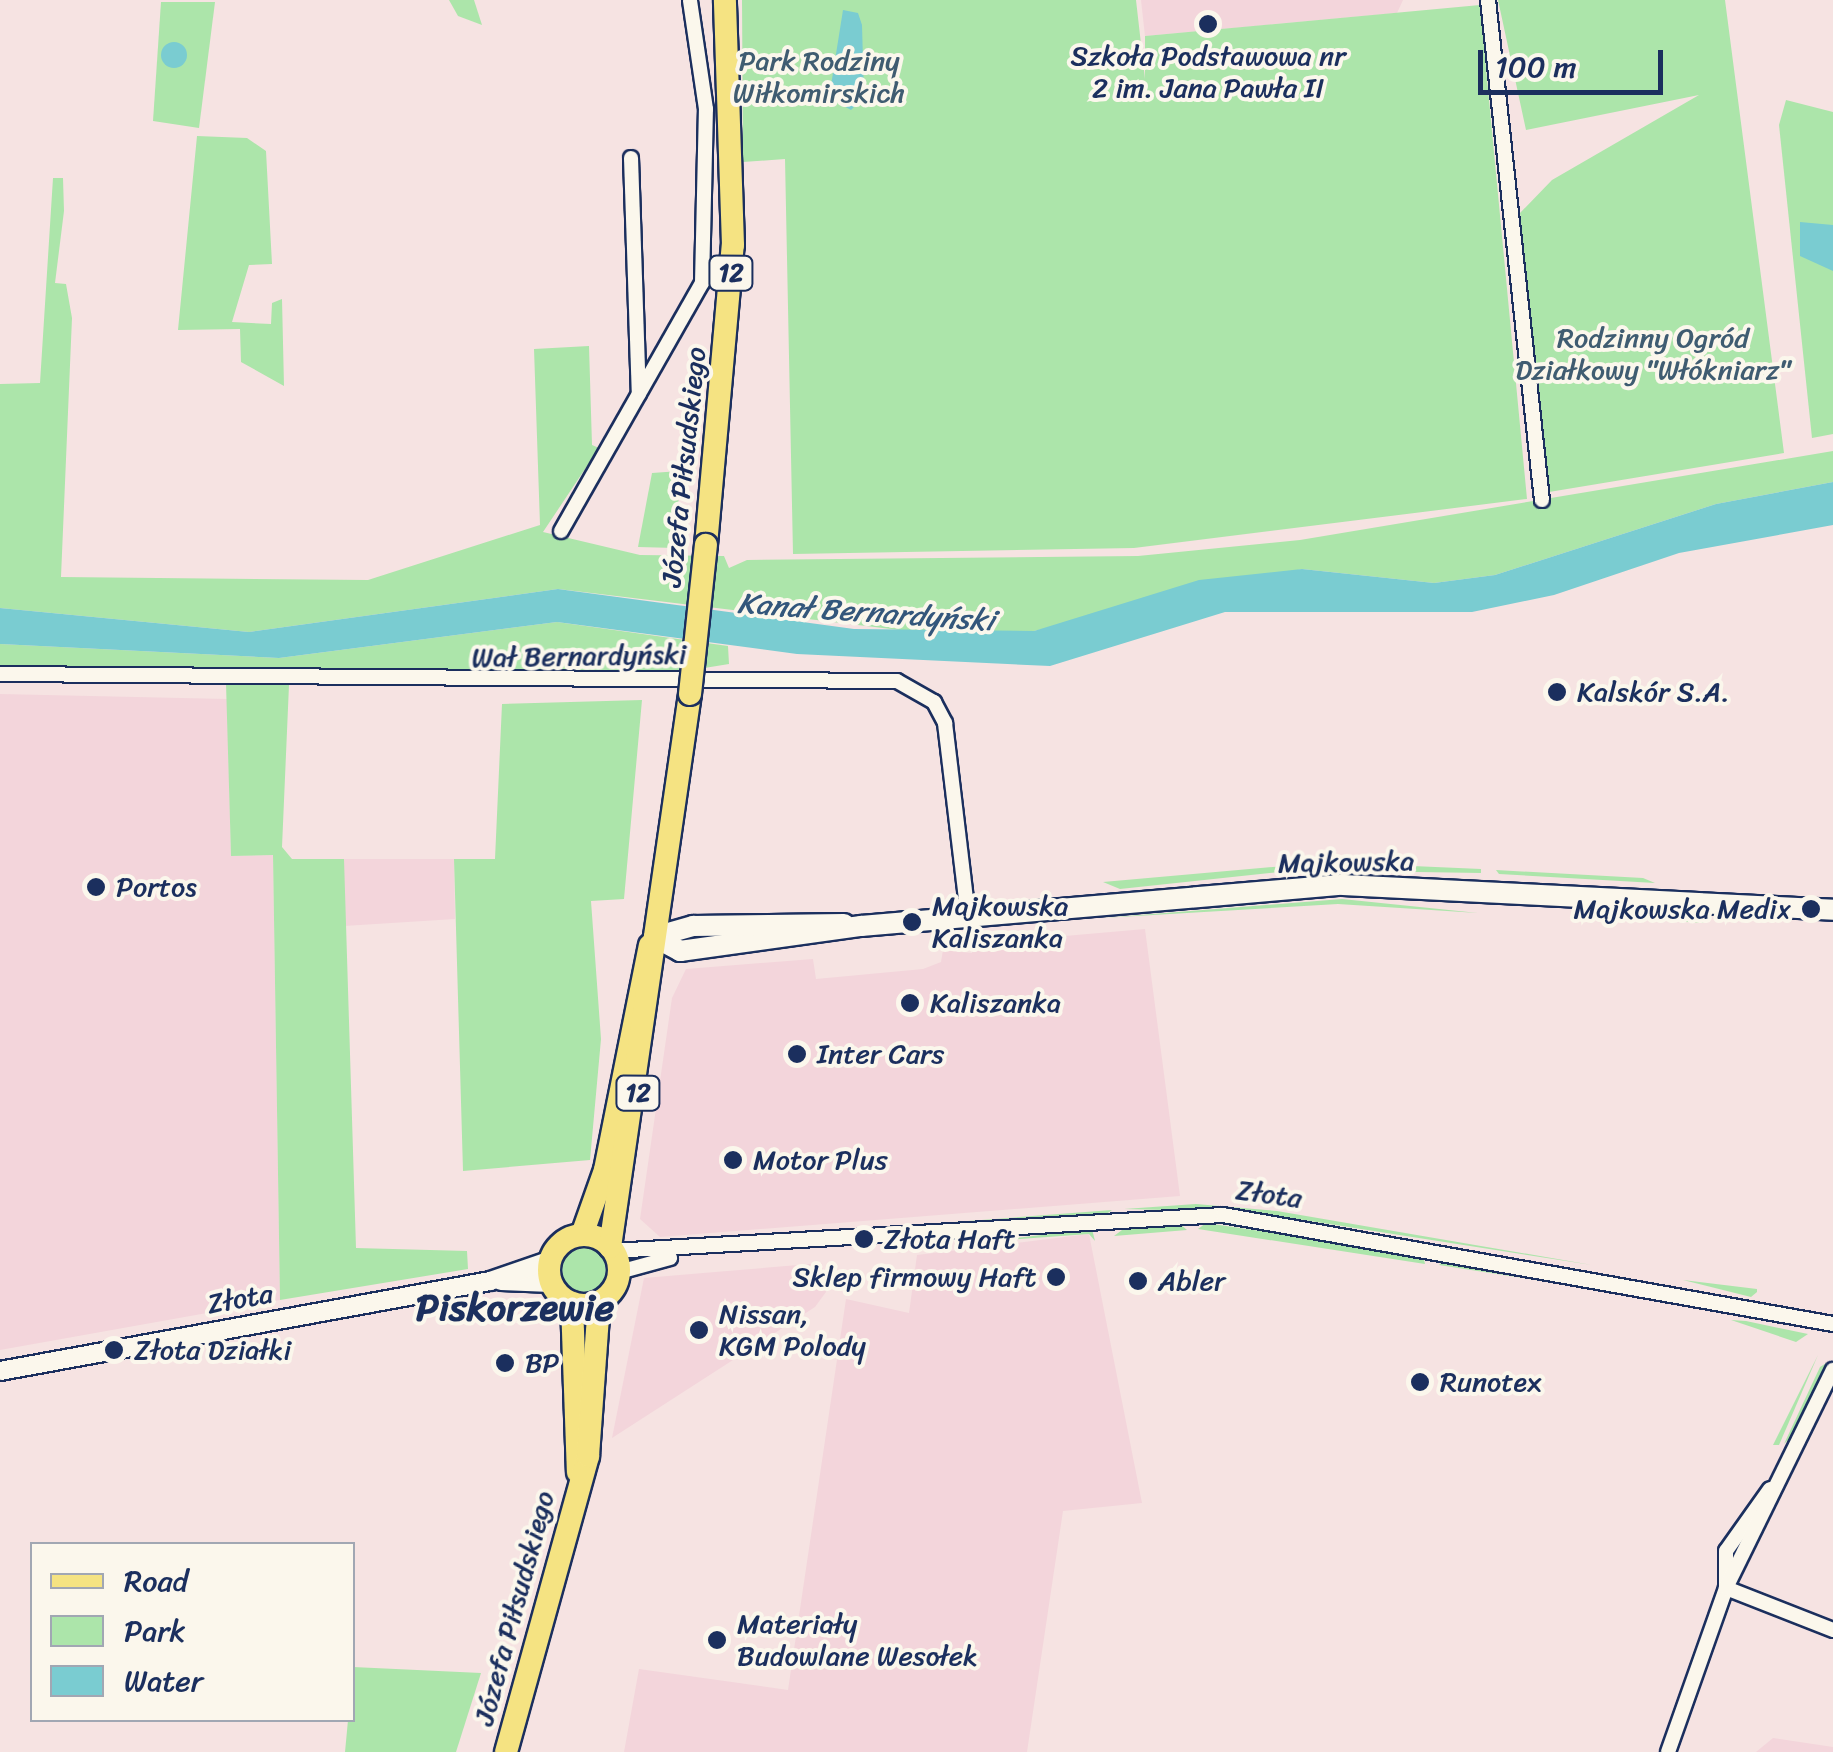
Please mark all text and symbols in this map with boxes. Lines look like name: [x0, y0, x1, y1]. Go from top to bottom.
marker: Szkoła Podstawowa nr 2 im. Jana Pawła II: [1197, 13, 1219, 35]
scale bar: [1483, 30, 1668, 92]
place label: Szkoła Podstawowa nr 2 im. Jana Pawła II: [1070, 39, 1346, 105]
text: 100 m: [1495, 40, 1577, 94]
park label: Park Rodziny Wiłkomirskich: [733, 44, 905, 110]
road number: 12: [706, 253, 756, 293]
park label: Rodzinny Ogród Działkowy "Włókniarz": [1515, 321, 1791, 387]
street label: Józefa Piłsudskiego: [655, 345, 713, 589]
water label: Kanał Bernardyński: [737, 585, 995, 639]
street label: Wał Bernardyński: [471, 637, 687, 675]
place label: Kalskór S.A.: [1577, 675, 1730, 709]
marker: Kalskór S.A.: [1546, 681, 1568, 703]
street label: Majkowska: [1278, 844, 1414, 880]
place label: Portos: [116, 870, 197, 904]
marker: Portos: [85, 876, 107, 898]
place label: Majkowska Kaliszanka: [932, 889, 1068, 955]
place label: Majkowska Medix: [1573, 892, 1791, 926]
marker: Majkowska Medix: [1800, 898, 1822, 920]
marker: Majkowska Kaliszanka: [901, 911, 923, 933]
place label: Kaliszanka: [930, 986, 1061, 1020]
marker: Kaliszanka: [899, 992, 921, 1014]
place label: Inter Cars: [817, 1037, 944, 1071]
marker: Inter Cars: [786, 1043, 808, 1065]
road number: 12: [613, 1073, 663, 1113]
place label: Motor Plus: [753, 1143, 888, 1177]
marker: Motor Plus: [722, 1149, 744, 1171]
street label: Złota: [1234, 1173, 1304, 1215]
place label: Złota Haft: [884, 1222, 1015, 1256]
marker: Złota Haft: [853, 1228, 875, 1250]
place label: Sklep firmowy Haft: [793, 1260, 1036, 1294]
place label: Abler: [1158, 1264, 1226, 1298]
marker: Sklep firmowy Haft: [1045, 1266, 1067, 1288]
marker: Abler: [1127, 1270, 1149, 1292]
street label: Złota: [204, 1277, 276, 1321]
district label: Piskorzewie: [416, 1285, 614, 1331]
place label: Nissan, KGM Polody: [719, 1297, 866, 1363]
marker: Nissan, KGM Polody: [688, 1319, 710, 1341]
place label: Złota Działki: [134, 1333, 291, 1367]
marker: Złota Działki: [103, 1339, 125, 1361]
place label: BP: [525, 1346, 559, 1380]
marker: BP: [494, 1352, 516, 1374]
place label: Runotex: [1440, 1365, 1541, 1399]
marker: Runotex: [1409, 1371, 1431, 1393]
street label: Józefa Piłsudskiego: [466, 1487, 562, 1729]
legend: [30, 1542, 355, 1722]
text: Road: [124, 1554, 188, 1608]
text: Park: [124, 1604, 186, 1658]
place label: Materiały Budowlane Wesołek: [737, 1607, 977, 1673]
marker: Materiały Budowlane Wesołek: [706, 1629, 728, 1651]
text: Water: [124, 1654, 203, 1708]

